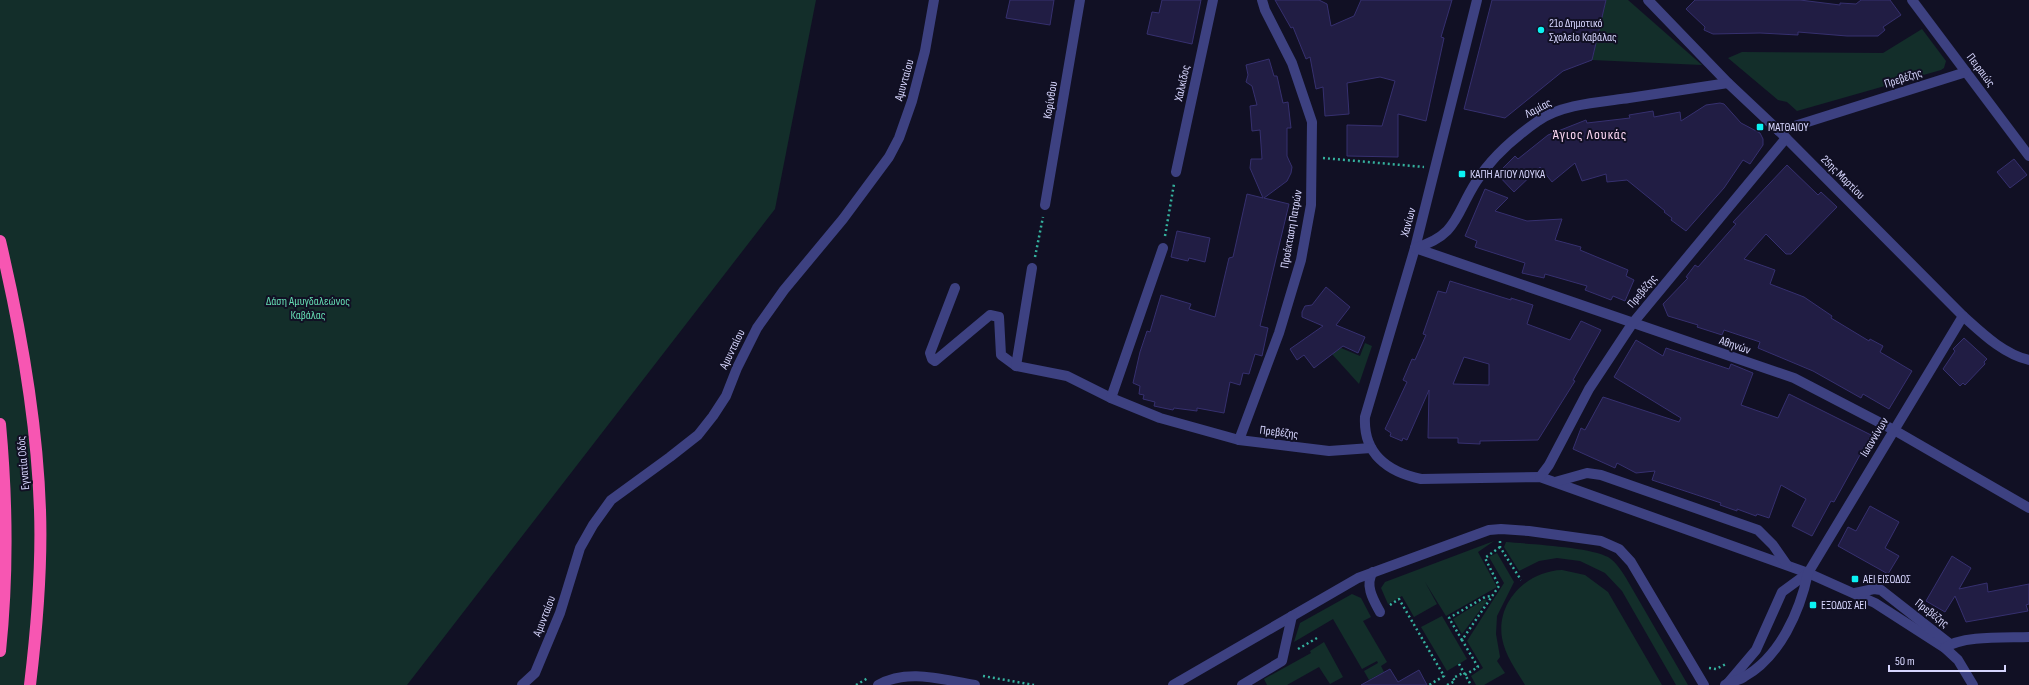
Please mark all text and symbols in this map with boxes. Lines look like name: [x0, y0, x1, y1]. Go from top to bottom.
place label: 21ο Δημοτικό Σχολείο Καβάλας: [1549, 16, 1617, 45]
marker: 21ο Δημοτικό Σχολείο Καβάλας: [1536, 25, 1546, 35]
street label: Πειραιώς: [1963, 50, 1998, 90]
street label: Αμυνταίου: [891, 58, 918, 104]
street label: Χαλκίδος: [1171, 63, 1194, 104]
street label: Πρεβέζης: [1882, 65, 1924, 92]
street label: Κορίνθου: [1040, 80, 1061, 120]
street label: Λαμίας: [1521, 95, 1554, 122]
place label: ΜΑΤΘΑΙΟΥ: [1768, 120, 1809, 135]
marker: ΜΑΤΘΑΙΟΥ: [1755, 122, 1765, 132]
district label: Άγιος Λουκάς: [1553, 126, 1627, 143]
street label: 25ης Μαρτίου: [1817, 152, 1868, 203]
place label: ΚΑΠΗ ΑΓΙΟΥ ΛΟΥΚΑ: [1470, 167, 1546, 182]
marker: ΚΑΠΗ ΑΓΙΟΥ ΛΟΥΚΑ: [1457, 169, 1467, 179]
street label: Προέκταση Πατρών: [1277, 188, 1306, 270]
street label: Χανίων: [1397, 206, 1420, 239]
street label: Πρεβέζης: [1624, 271, 1661, 311]
park label: Δάση Αμυγδαλεώνος Καβάλας: [266, 294, 350, 323]
street label: Αμυνταίου: [716, 327, 749, 373]
street label: Αθηνών: [1716, 333, 1753, 358]
street label: Ιωαννίνων: [1857, 415, 1892, 460]
street label: Πρεβέζης: [1259, 423, 1299, 442]
street label: Εγνατία Οδός: [14, 435, 33, 491]
place label: ΑΕΙ ΕΙΣΟΔΟΣ: [1862, 572, 1911, 587]
marker: ΑΕΙ ΕΙΣΟΔΟΣ: [1850, 574, 1860, 584]
street label: Αμυνταίου: [529, 594, 559, 640]
street label: Πρεβέζης: [1912, 596, 1952, 631]
place label: ΕΞΟΔΟΣ ΑΕΙ: [1821, 598, 1867, 613]
marker: ΕΞΟΔΟΣ ΑΕΙ: [1808, 600, 1818, 610]
scale bar: [1889, 647, 2005, 673]
text: 50 m: [1895, 654, 1915, 669]

